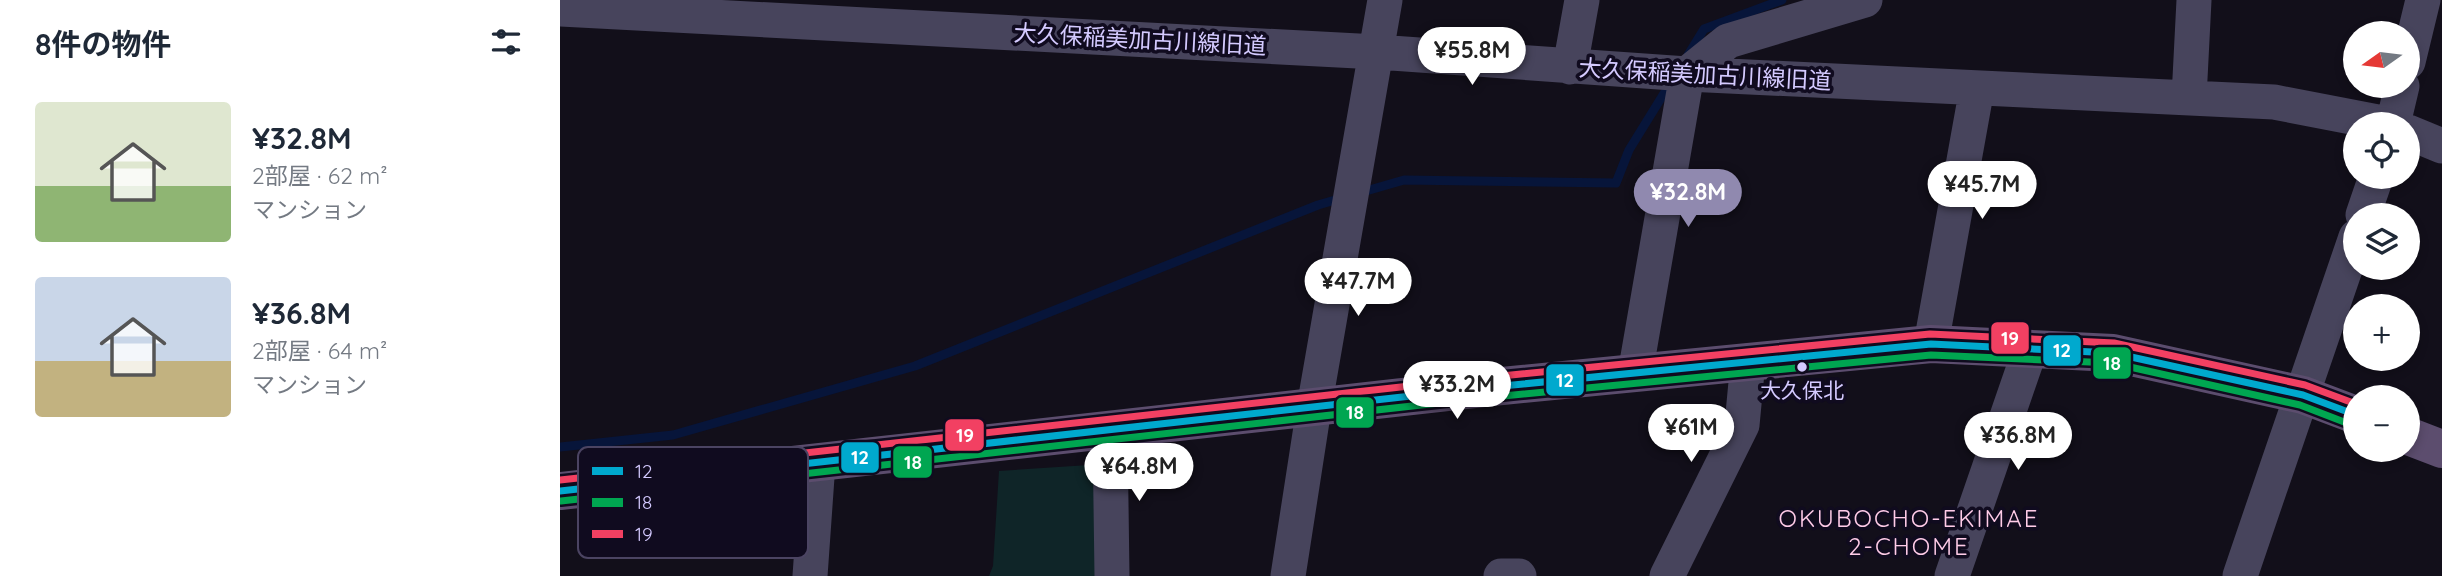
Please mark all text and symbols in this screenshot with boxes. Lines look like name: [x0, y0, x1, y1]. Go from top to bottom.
street label: 大久保稲美加古川線旧道: [1013, 18, 1267, 60]
north arrow: [2343, 21, 2420, 98]
map controls: [2343, 21, 2420, 462]
icon: filters: [487, 23, 525, 61]
text: 8件の物件: [35, 25, 171, 63]
pin: ¥55.8M: [1415, 28, 1529, 87]
text: ¥55.8M: [1434, 35, 1510, 64]
street label: 大久保稲美加古川線旧道: [1578, 53, 1832, 95]
button: locate: [2343, 112, 2420, 189]
text: ¥32.8M: [252, 119, 352, 157]
icon: home: [91, 130, 175, 214]
text: 2部屋 · 62 m²: [252, 161, 387, 190]
pin: ¥45.7M: [1925, 162, 2039, 221]
text: ¥45.7M: [1944, 169, 2020, 198]
pin: ¥32.8M: [1631, 170, 1745, 229]
text: ¥32.8M: [1650, 177, 1726, 206]
text: マンション: [252, 195, 367, 224]
button: layers: [2343, 203, 2420, 280]
pin: ¥47.7M: [1301, 258, 1415, 318]
text: ¥47.7M: [1321, 266, 1395, 295]
text: ¥36.8M: [252, 294, 351, 332]
button: +: [2343, 294, 2420, 371]
icon: home: [91, 305, 175, 389]
line badge: 19: [1990, 321, 2030, 355]
text: 19: [2001, 326, 2019, 350]
line badge: 12: [2042, 334, 2082, 367]
text: 2部屋 · 64 m²: [252, 336, 387, 365]
text: 12: [2053, 338, 2071, 362]
line badge: 18: [2092, 346, 2132, 380]
text: 18: [2103, 351, 2121, 375]
marker: 大久保北: [1795, 360, 1809, 374]
pin: ¥33.2M: [1400, 362, 1514, 421]
line badge: 12: [1545, 363, 1585, 397]
text: 12: [1556, 368, 1574, 392]
text: ¥33.2M: [1419, 369, 1495, 398]
text: マンション: [252, 370, 367, 399]
place label: 大久保北: [1760, 377, 1844, 403]
button: −: [2343, 385, 2420, 462]
line badge: 18: [1335, 396, 1375, 429]
text: 18: [1346, 400, 1364, 424]
pin: ¥61M: [1650, 405, 1732, 464]
text: ¥61M: [1664, 412, 1718, 441]
pin: ¥36.8M: [1961, 412, 2075, 472]
line badge: 19: [944, 418, 985, 452]
text: ¥36.8M: [1980, 420, 2056, 449]
text: 19: [956, 423, 974, 447]
line badge: 12: [840, 441, 880, 474]
pin: ¥64.8M: [1082, 444, 1196, 503]
text: 12: [851, 445, 869, 469]
line badge: 18: [892, 445, 933, 479]
legend: [578, 447, 808, 558]
text: 18: [904, 450, 922, 474]
text: ¥64.8M: [1100, 451, 1178, 480]
text: 12: [635, 459, 653, 483]
text: 18: [635, 490, 652, 514]
district label: OKUBOCHO-EKIMAE 2-CHOME: [1779, 503, 2039, 561]
text: 19: [635, 522, 653, 546]

